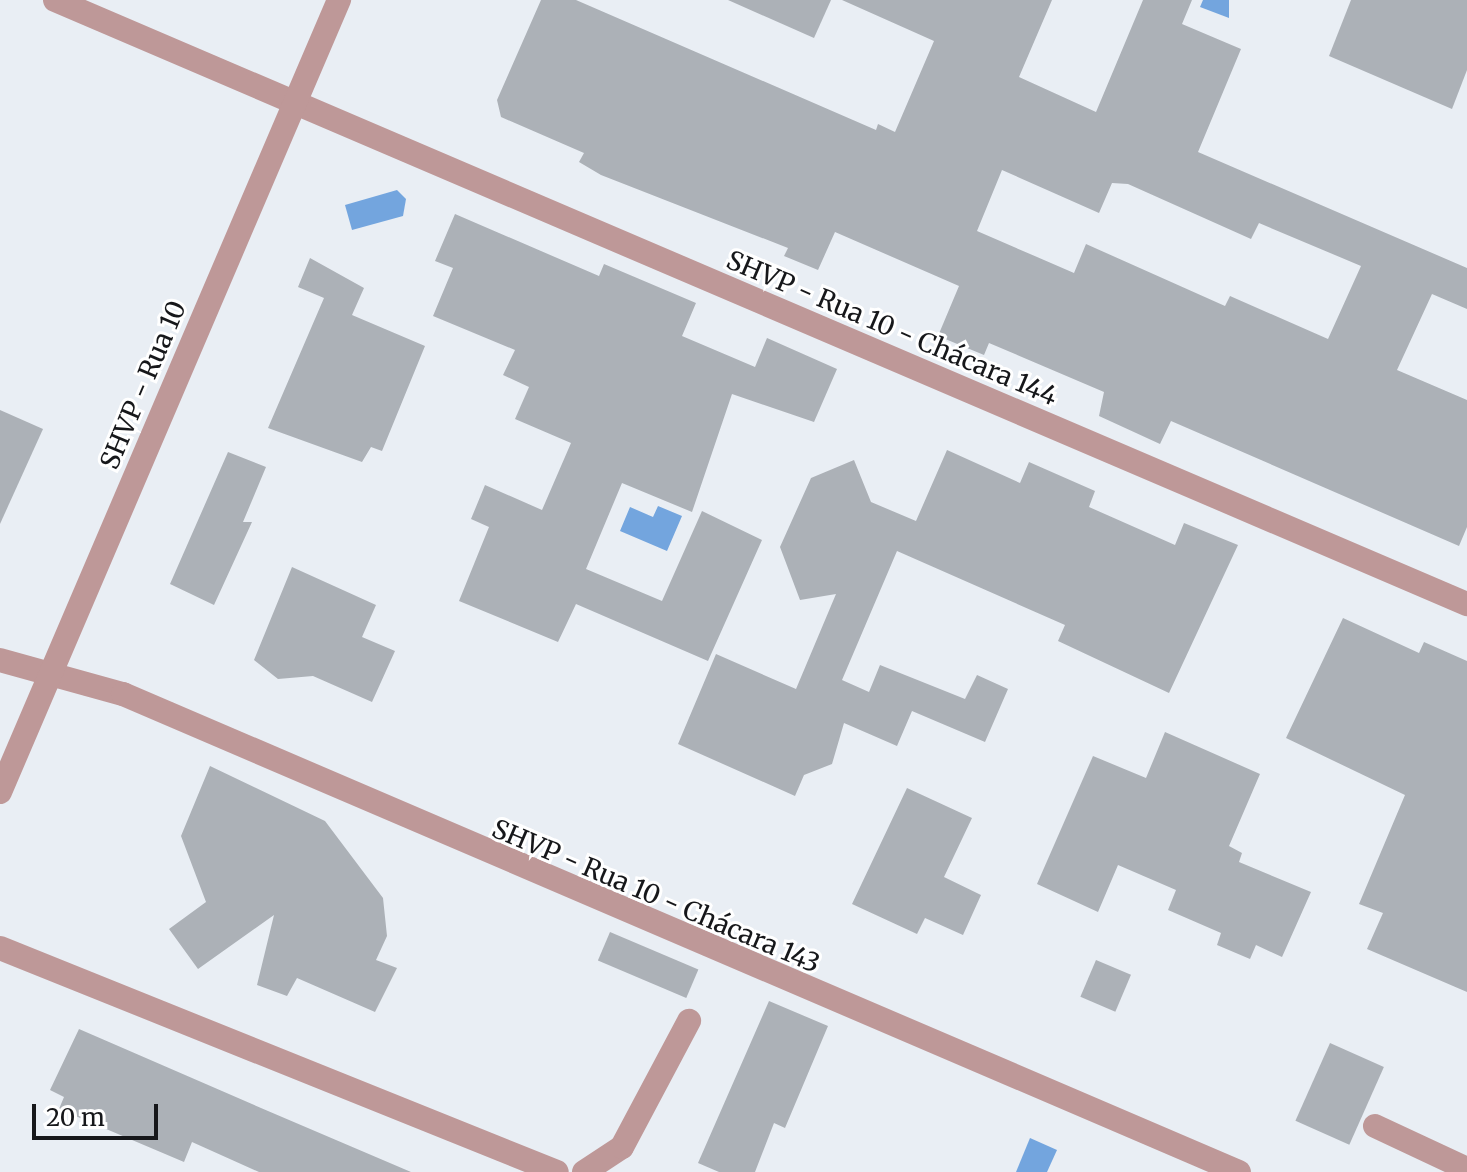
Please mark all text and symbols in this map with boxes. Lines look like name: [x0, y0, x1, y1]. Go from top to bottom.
street label: SHVP - Rua 10 - Chácara 144: [722, 244, 1062, 412]
street label: SHVP - Rua 10: [94, 296, 192, 474]
street label: SHVP - Rua 10 - Chácara 143: [488, 813, 824, 979]
scale bar: [36, 1088, 162, 1138]
text: 20 m: [46, 1102, 105, 1133]

